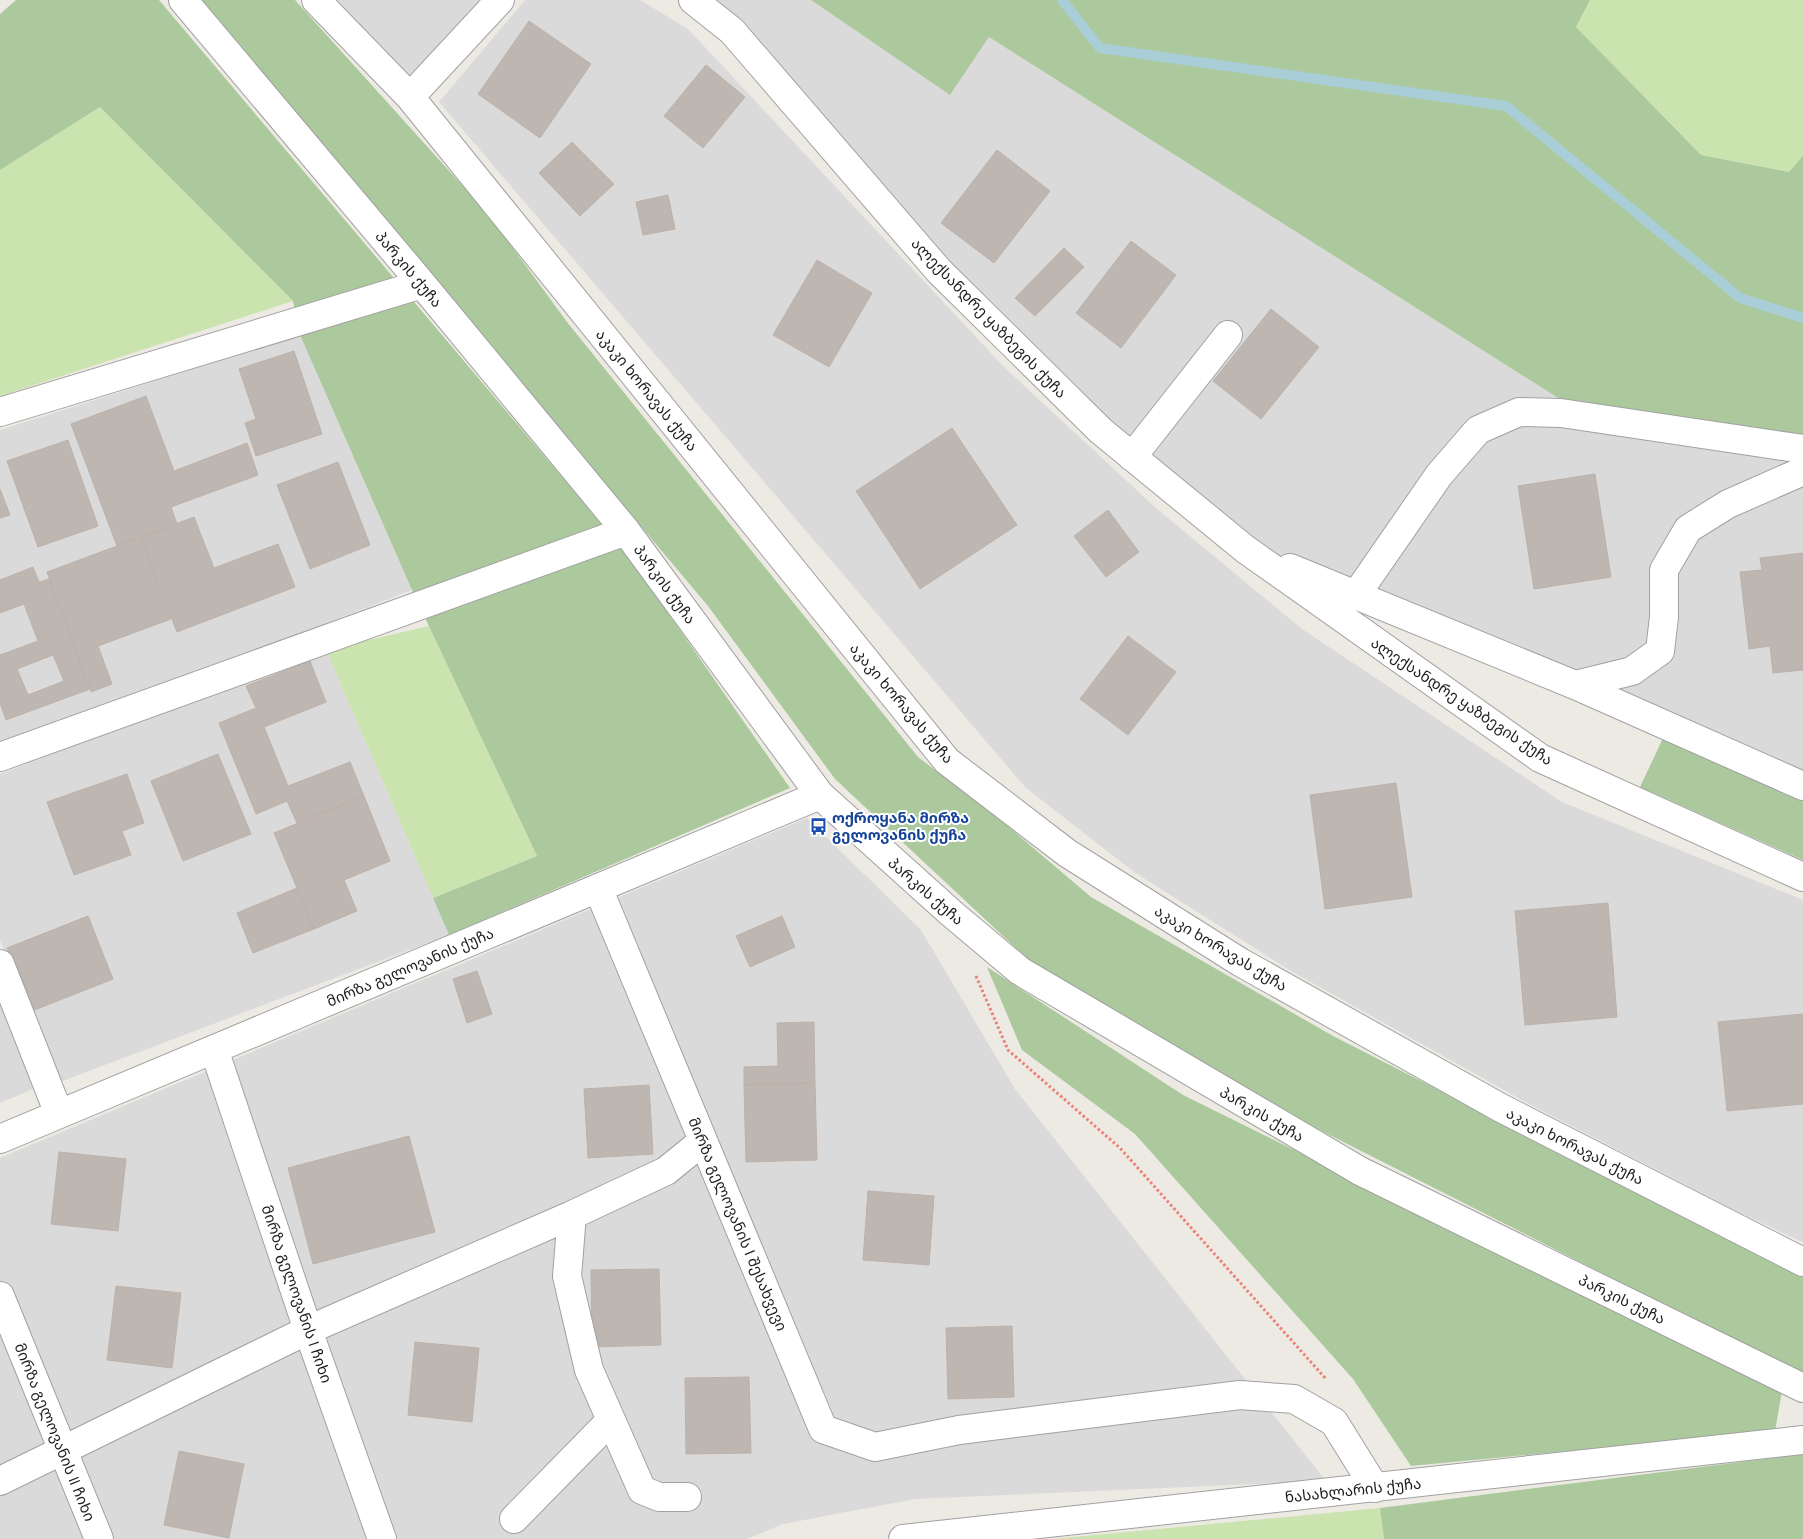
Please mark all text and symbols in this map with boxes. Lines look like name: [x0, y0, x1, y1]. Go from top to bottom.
street label: პარკის ქუჩა: [372, 227, 446, 311]
street label: ალექსანდრე ყაზბეგის ქუჩა: [907, 234, 1071, 402]
street label: აკაკი ხორავას ქუჩა: [592, 325, 702, 455]
street label: პარკის ქუჩა: [630, 540, 700, 628]
street label: ალექსანდრე ყაზბეგის ქუჩა: [1367, 633, 1557, 769]
street label: აკაკი ხორავას ქუჩა: [846, 639, 958, 767]
place label: ოქროყანა მირზა გელოვანის ქუჩა: [832, 808, 969, 844]
bus stop icon: ოქროყანა მირზა გელოვანის ქუჩა: [808, 816, 828, 836]
street label: პარკის ქუჩა: [884, 853, 968, 929]
street label: აკაკი ხორავას ქუჩა: [1151, 901, 1291, 995]
street label: მირზა გელოვანის ქუჩა: [324, 923, 496, 1011]
street label: პარკის ქუჩა: [1217, 1082, 1307, 1146]
street label: აკაკი ხორავას ქუჩა: [1503, 1103, 1647, 1189]
street label: მირზა გელოვანის I შესახვევი: [684, 1114, 792, 1334]
street label: მირზა გელოვანის I ჩიხი: [258, 1202, 336, 1386]
street label: პარკის ქუჩა: [1576, 1270, 1668, 1328]
street label: მირზა გელოვანის II ჩიხი: [10, 1340, 100, 1524]
street label: ნასახლარის ქუჩა: [1284, 1473, 1422, 1507]

